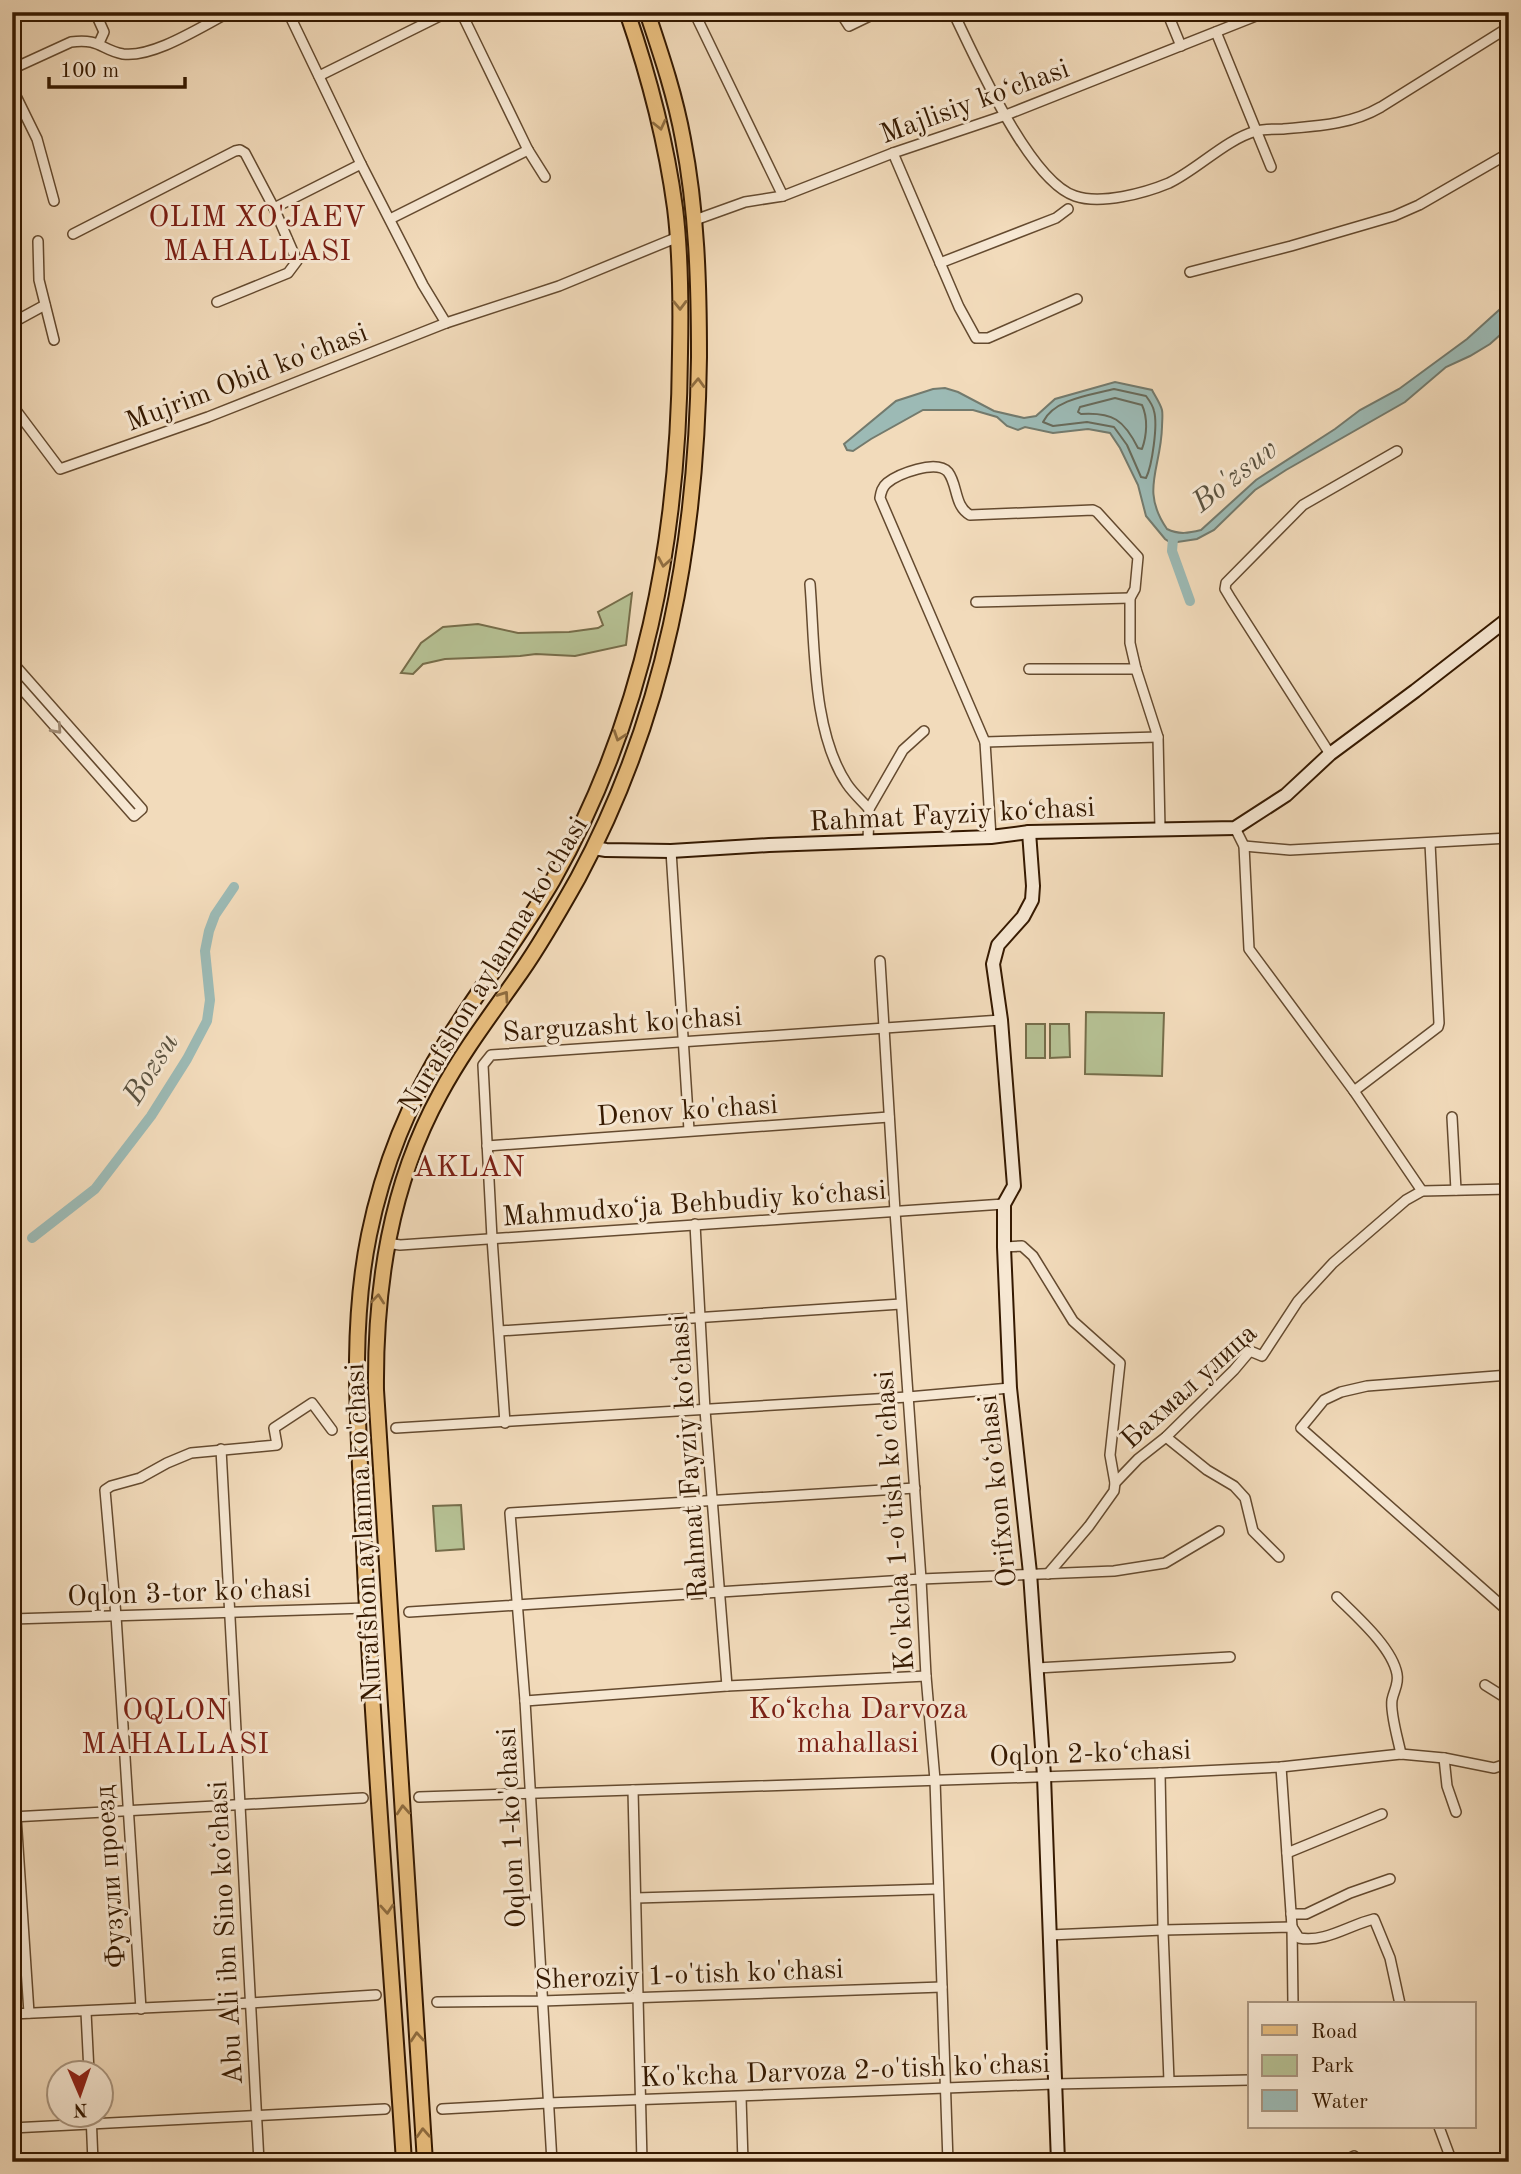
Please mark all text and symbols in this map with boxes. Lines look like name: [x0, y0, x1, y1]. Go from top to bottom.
scale bar: [49, 46, 186, 90]
street label: Majlisiy koʻchasi: [877, 56, 1073, 150]
text: 100 m: [60, 61, 119, 82]
one-way arrow: [651, 119, 666, 131]
district label: OLIM XO'JAEV MAHALLASI: [148, 203, 366, 267]
one-way arrow: [673, 300, 688, 311]
street label: Mujrim Obid ko'chasi: [122, 320, 372, 438]
one-way arrow: [691, 377, 706, 388]
water label: Bo'zsuv: [1186, 434, 1283, 519]
one-way arrow: [657, 556, 672, 568]
one-way arrow: [49, 721, 62, 734]
one-way arrow: [613, 730, 627, 742]
street label: Rahmat Fayziy koʻchasi: [809, 795, 1096, 837]
street label: Nurafshon aylanma ko'chasi: [395, 813, 594, 1119]
one-way arrow: [496, 991, 508, 1004]
street label: Sarguzasht ko'chasi: [501, 1004, 743, 1048]
water label: Bozsu: [118, 1028, 185, 1111]
street label: Denov ko'chasi: [596, 1092, 779, 1132]
district label: AKLAN: [413, 1153, 525, 1183]
street label: Mahmudxoʻja Behbudiy koʻchasi: [501, 1178, 887, 1232]
one-way arrow: [371, 1293, 386, 1304]
street label: Rahmat Fayziy koʻchasi: [666, 1313, 714, 1600]
street label: Бахмал улица: [1117, 1319, 1263, 1455]
street label: Nurafshon aylanma ko'chasi: [342, 1362, 388, 1703]
street label: Ko'kcha 1-o'tish ko'chasi: [872, 1369, 920, 1672]
street label: Orifxon koʻchasi: [975, 1393, 1023, 1588]
street label: Oqlon 3-tor ko'chasi: [67, 1576, 311, 1612]
district label: Koʻkcha Darvoza mahallasi: [748, 1695, 968, 1759]
district label: OQLON MAHALLASI: [81, 1696, 269, 1760]
street label: Oqlon 1-ko'chasi: [494, 1727, 532, 1929]
street label: Oqlon 2-ko‘chasi: [989, 1737, 1192, 1773]
street label: Abu Ali ibn Sino koʻchasi: [205, 1780, 249, 2086]
street label: Фузули проезд: [92, 1784, 132, 1969]
one-way arrow: [396, 1804, 411, 1815]
one-way arrow: [379, 1903, 394, 1914]
street label: Sheroziy 1-o'tish ko'chasi: [534, 1957, 844, 1995]
legend: [1248, 2002, 1476, 2128]
text: Road: [1311, 2022, 1358, 2043]
one-way arrow: [410, 2031, 425, 2042]
street label: Ko'kcha Darvoza 2-o'tish ko'chasi: [640, 2051, 1050, 2093]
text: Park: [1311, 2056, 1354, 2077]
north arrow: [46, 2058, 116, 2128]
text: Water: [1311, 2092, 1368, 2113]
text: N: [72, 2099, 88, 2118]
one-way arrow: [416, 2127, 431, 2138]

